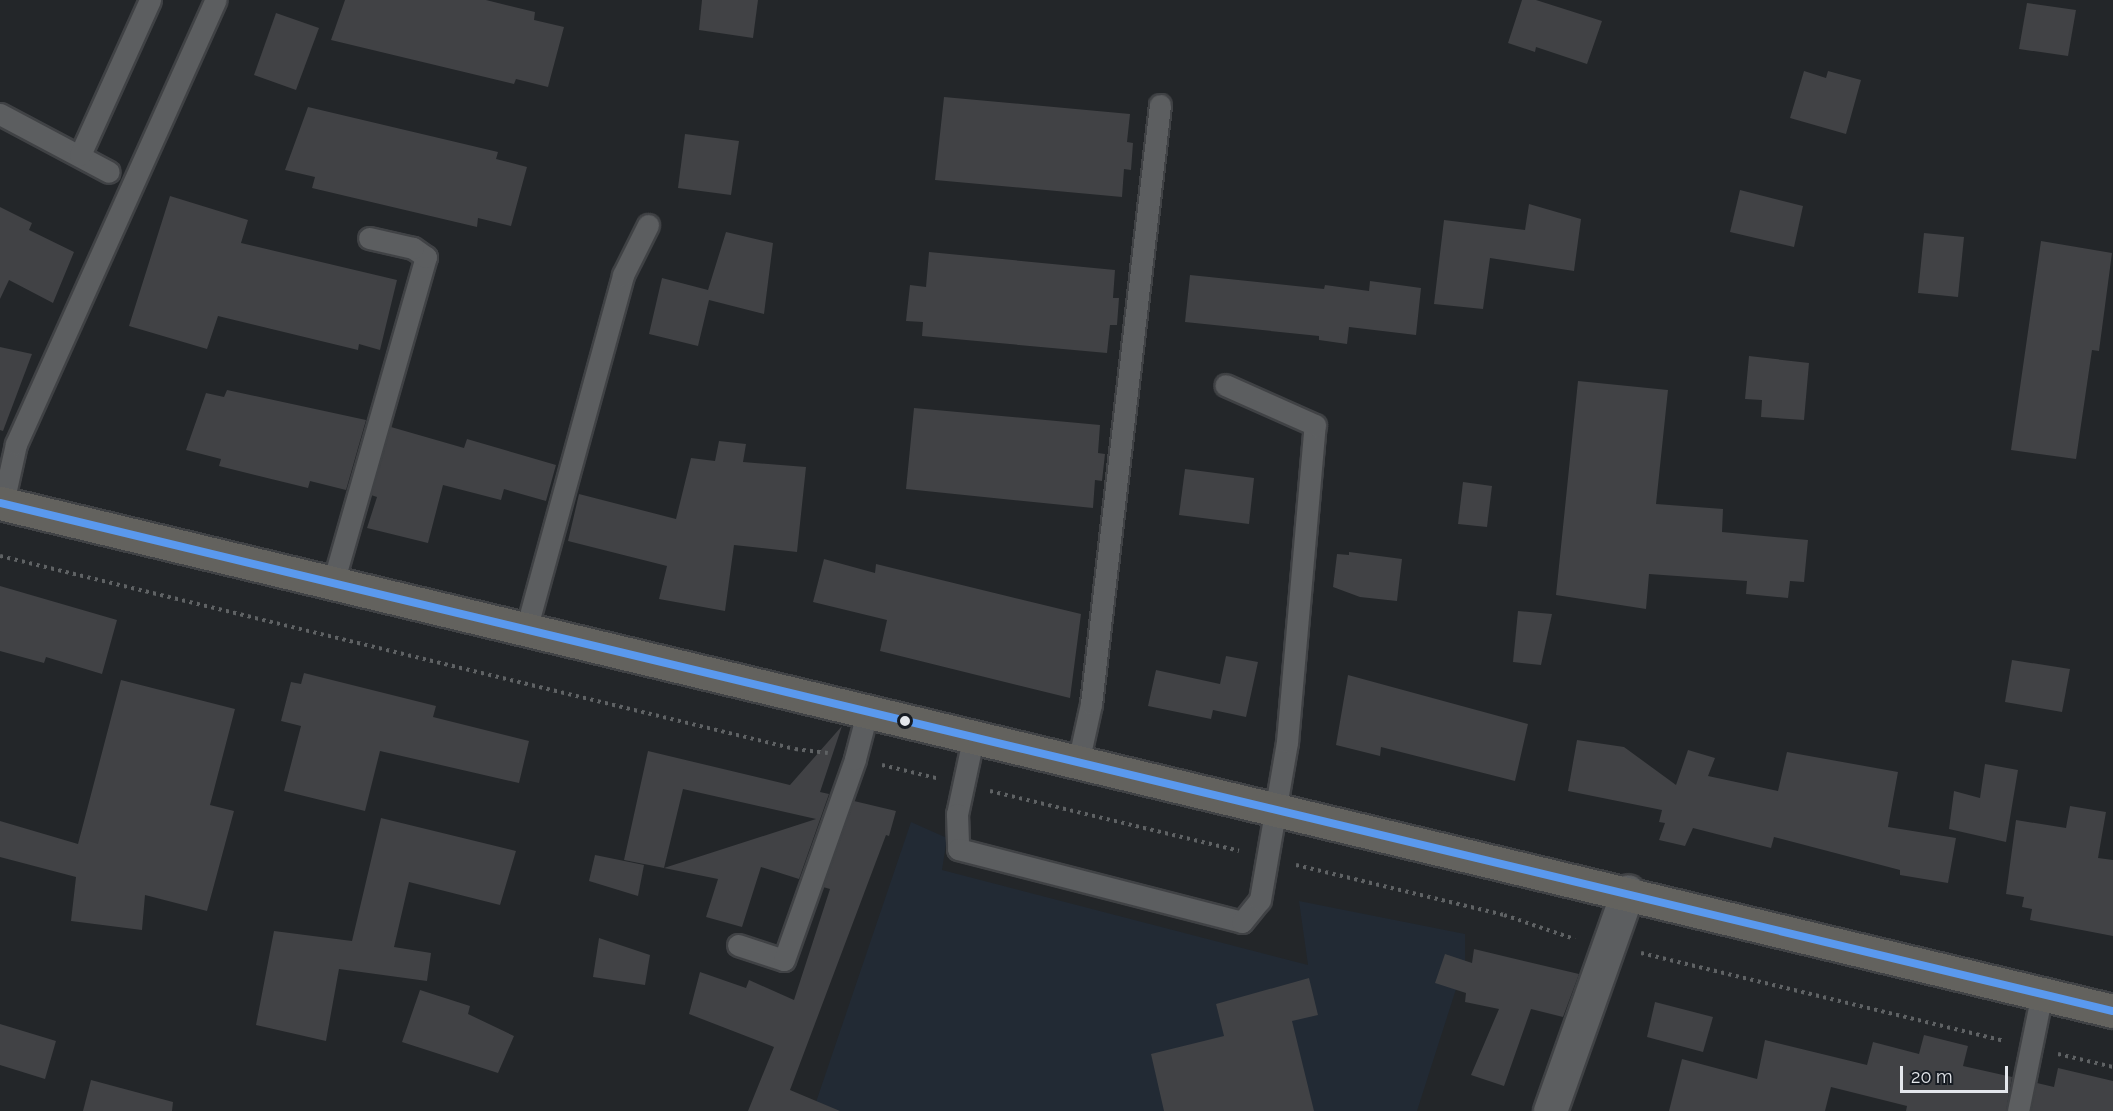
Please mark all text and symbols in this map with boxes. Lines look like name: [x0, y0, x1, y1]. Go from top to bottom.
unlabelled marker: [899, 715, 911, 727]
scale bar: [1903, 1054, 2011, 1092]
text: 20 m: [1911, 1066, 1953, 1087]

